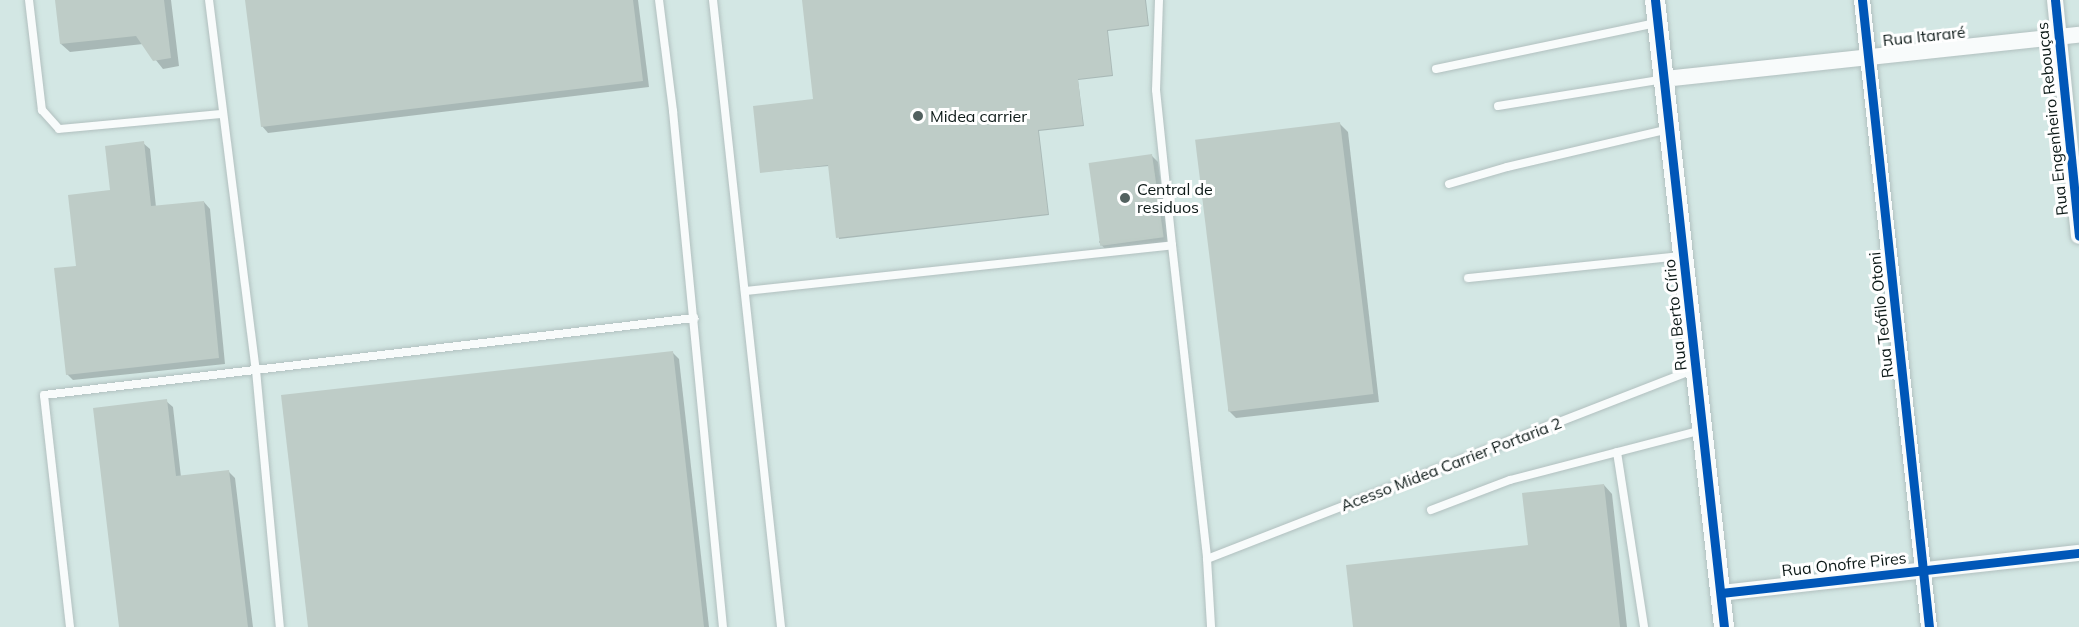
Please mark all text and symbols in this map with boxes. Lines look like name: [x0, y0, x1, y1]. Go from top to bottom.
street label: Rua Engenheiro Rebouças: [2032, 21, 2072, 217]
street label: Rua Itararé: [1882, 22, 1966, 50]
place label: Midea carrier: [930, 106, 1027, 126]
marker: Midea carrier: [911, 109, 925, 123]
place label: Central de residuos: [1137, 179, 1213, 217]
marker: Central de residuos: [1118, 191, 1132, 205]
street label: Rua Teófilo Otoni: [1865, 251, 1897, 379]
street label: Rua Berto Círio: [1660, 258, 1690, 372]
street label: Acesso Midea Carrier Portaria 2: [1338, 413, 1564, 515]
street label: Rua Onofre Pires: [1781, 548, 1907, 580]

